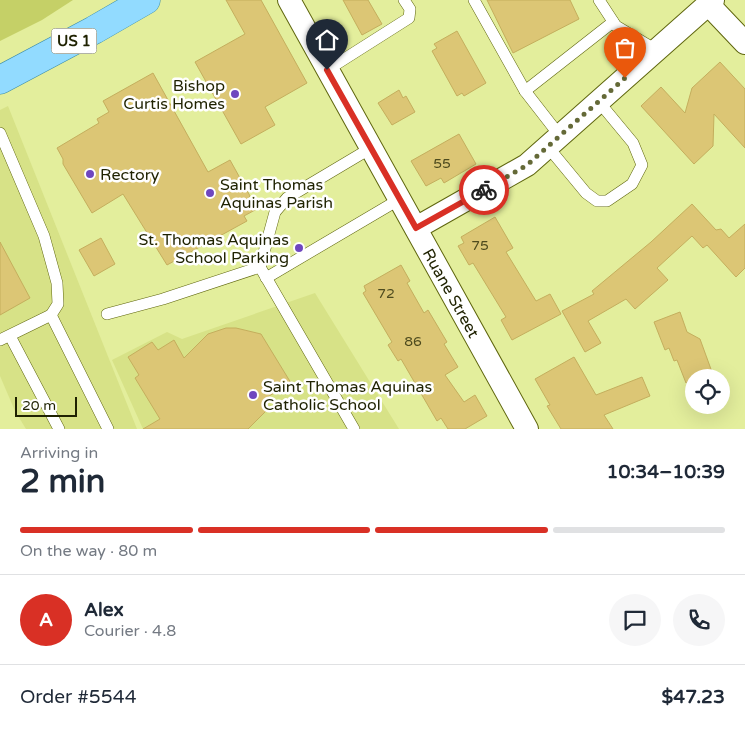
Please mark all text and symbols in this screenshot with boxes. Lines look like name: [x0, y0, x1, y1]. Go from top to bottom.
pin: [306, 19, 348, 70]
icon: home: [313, 26, 341, 54]
pin: [604, 27, 646, 78]
road number: US 1: [52, 28, 96, 54]
icon: bag: [611, 34, 639, 62]
place label: Bishop Curtis Homes: [123, 76, 225, 114]
marker: Bishop Curtis Homes: [229, 88, 241, 100]
house number: 55: [433, 155, 451, 172]
place label: Rectory: [100, 165, 160, 185]
courier: [459, 165, 509, 215]
marker: Rectory: [84, 168, 96, 180]
place label: Saint Thomas Aquinas Parish: [220, 175, 333, 213]
icon: bike: [470, 176, 498, 204]
marker: Saint Thomas Aquinas Parish: [204, 187, 216, 199]
place label: St. Thomas Aquinas School Parking: [138, 230, 289, 268]
house number: 75: [471, 237, 489, 254]
marker: St. Thomas Aquinas School Parking: [293, 242, 305, 254]
street label: Ruane Street: [418, 245, 483, 342]
house number: 72: [377, 285, 395, 302]
house number: 86: [404, 333, 422, 350]
map controls: [685, 369, 730, 414]
button: locate: [685, 369, 730, 414]
place label: Saint Thomas Aquinas Catholic School: [263, 377, 432, 415]
marker: Saint Thomas Aquinas Catholic School: [247, 389, 259, 401]
scale bar: [15, 394, 78, 417]
text: 20 m: [22, 397, 56, 414]
text: Arriving in: [20, 443, 98, 463]
text: 10:34–10:39: [606, 461, 725, 483]
text: 2 min: [20, 463, 105, 501]
text: On the way · 80 m: [20, 541, 157, 561]
button: chat: [609, 594, 661, 646]
button: phone: [673, 594, 725, 646]
text: Alex: [84, 599, 124, 621]
text: A: [39, 609, 53, 631]
text: Courier · 4.8: [84, 621, 176, 641]
text: Order #5544: [20, 686, 137, 708]
text: $47.23: [662, 686, 725, 708]

